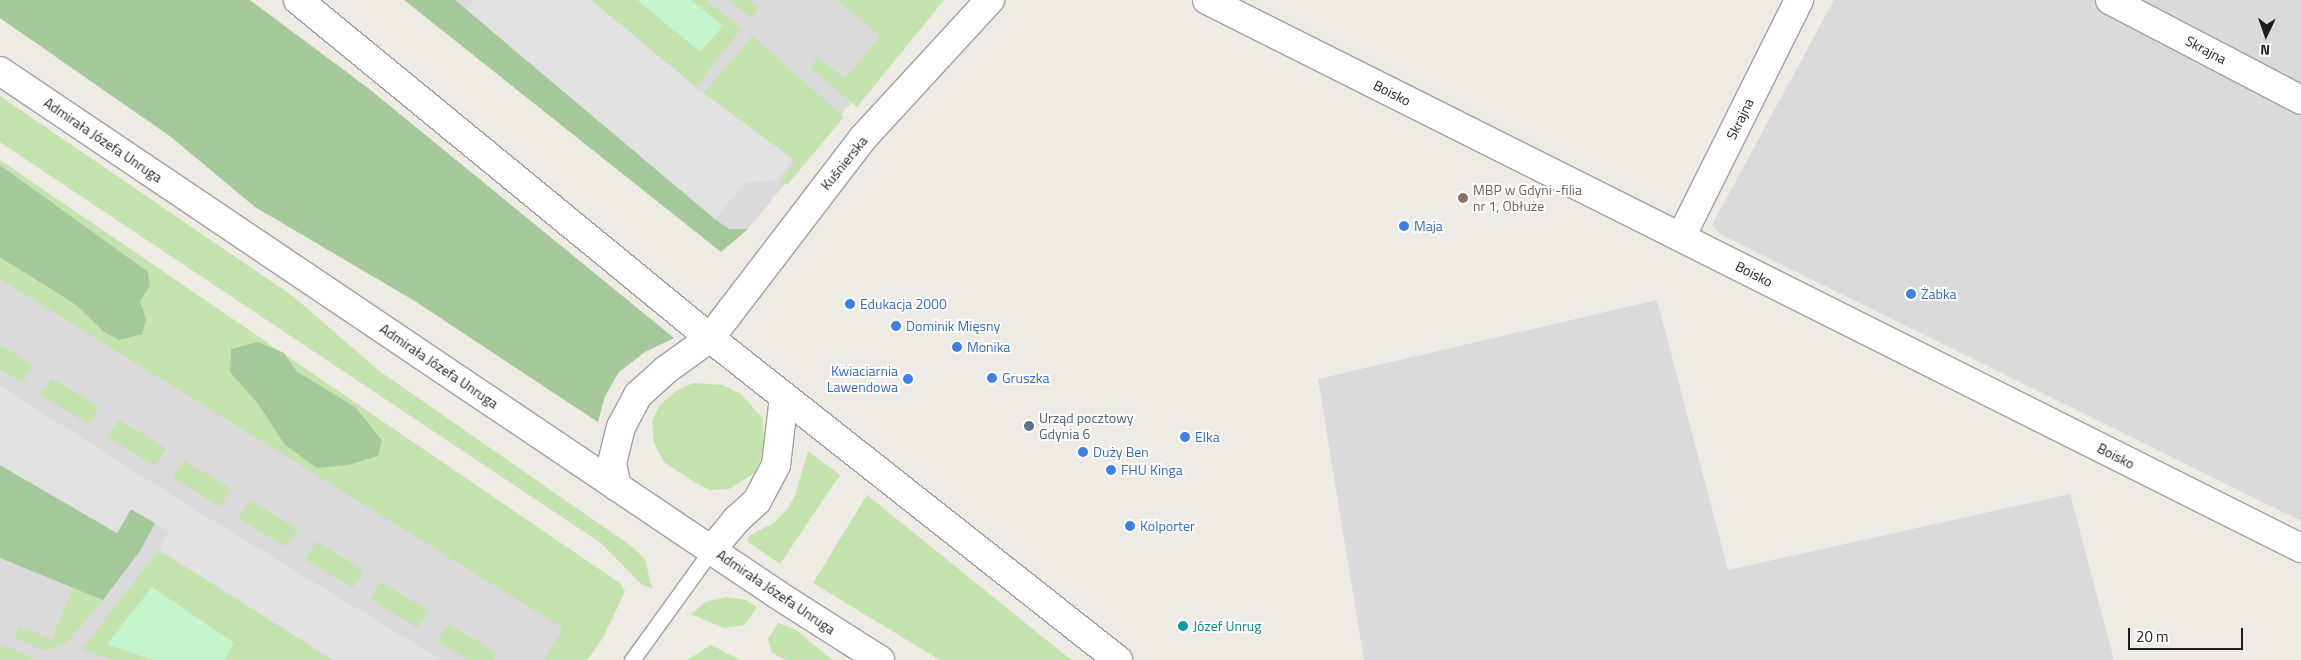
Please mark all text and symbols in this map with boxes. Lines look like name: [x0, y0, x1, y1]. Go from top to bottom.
north arrow: [2241, 10, 2291, 60]
street label: Skrajna: [2183, 32, 2229, 68]
text: N: [2260, 40, 2271, 61]
street label: Boisko: [1371, 77, 1413, 109]
street label: Admirała Józefa Unruga: [41, 94, 165, 186]
street label: Skrajna: [1723, 96, 1757, 142]
street label: Kuśnierska: [817, 133, 871, 193]
place label: MBP w Gdyni -filia nr 1, Obłuże: [1473, 182, 1582, 214]
marker: MBP w Gdyni -filia nr 1, Obłuże: [1457, 192, 1469, 204]
place label: Maja: [1414, 218, 1443, 234]
marker: Maja: [1398, 220, 1410, 232]
street label: Boisko: [1733, 258, 1775, 290]
place label: Żabka: [1921, 286, 1957, 302]
marker: Żabka: [1905, 288, 1917, 300]
place label: Edukacja 2000: [860, 296, 947, 312]
marker: Edukacja 2000: [844, 298, 856, 310]
place label: Dominik Mięsny: [906, 318, 1000, 334]
street label: Admirała Józefa Unruga: [377, 320, 501, 412]
marker: Dominik Mięsny: [890, 320, 902, 332]
place label: Monika: [967, 339, 1010, 355]
marker: Monika: [951, 341, 963, 353]
place label: Kwiaciarnia Lawendowa: [827, 363, 898, 396]
place label: Gruszka: [1002, 370, 1049, 386]
marker: Gruszka: [986, 372, 998, 384]
marker: Kwiaciarnia Lawendowa: [902, 373, 914, 385]
place label: Urząd pocztowy Gdynia 6: [1039, 410, 1134, 442]
marker: Urząd pocztowy Gdynia 6: [1023, 420, 1035, 432]
place label: Elka: [1195, 429, 1220, 445]
marker: Elka: [1179, 431, 1191, 443]
street label: Boisko: [2095, 440, 2137, 472]
place label: Duży Ben: [1093, 444, 1149, 460]
marker: Duży Ben: [1077, 446, 1089, 458]
place label: FHU Kinga: [1121, 462, 1183, 478]
marker: FHU Kinga: [1105, 464, 1117, 476]
place label: Kolporter: [1140, 518, 1195, 534]
marker: Kolporter: [1124, 520, 1136, 532]
street label: Admirała Józefa Unruga: [714, 546, 838, 638]
place label: Józef Unrug: [1193, 618, 1261, 634]
scale bar: [2131, 618, 2246, 650]
marker: Józef Unrug: [1177, 620, 1189, 632]
text: 20 m: [2136, 625, 2169, 648]

